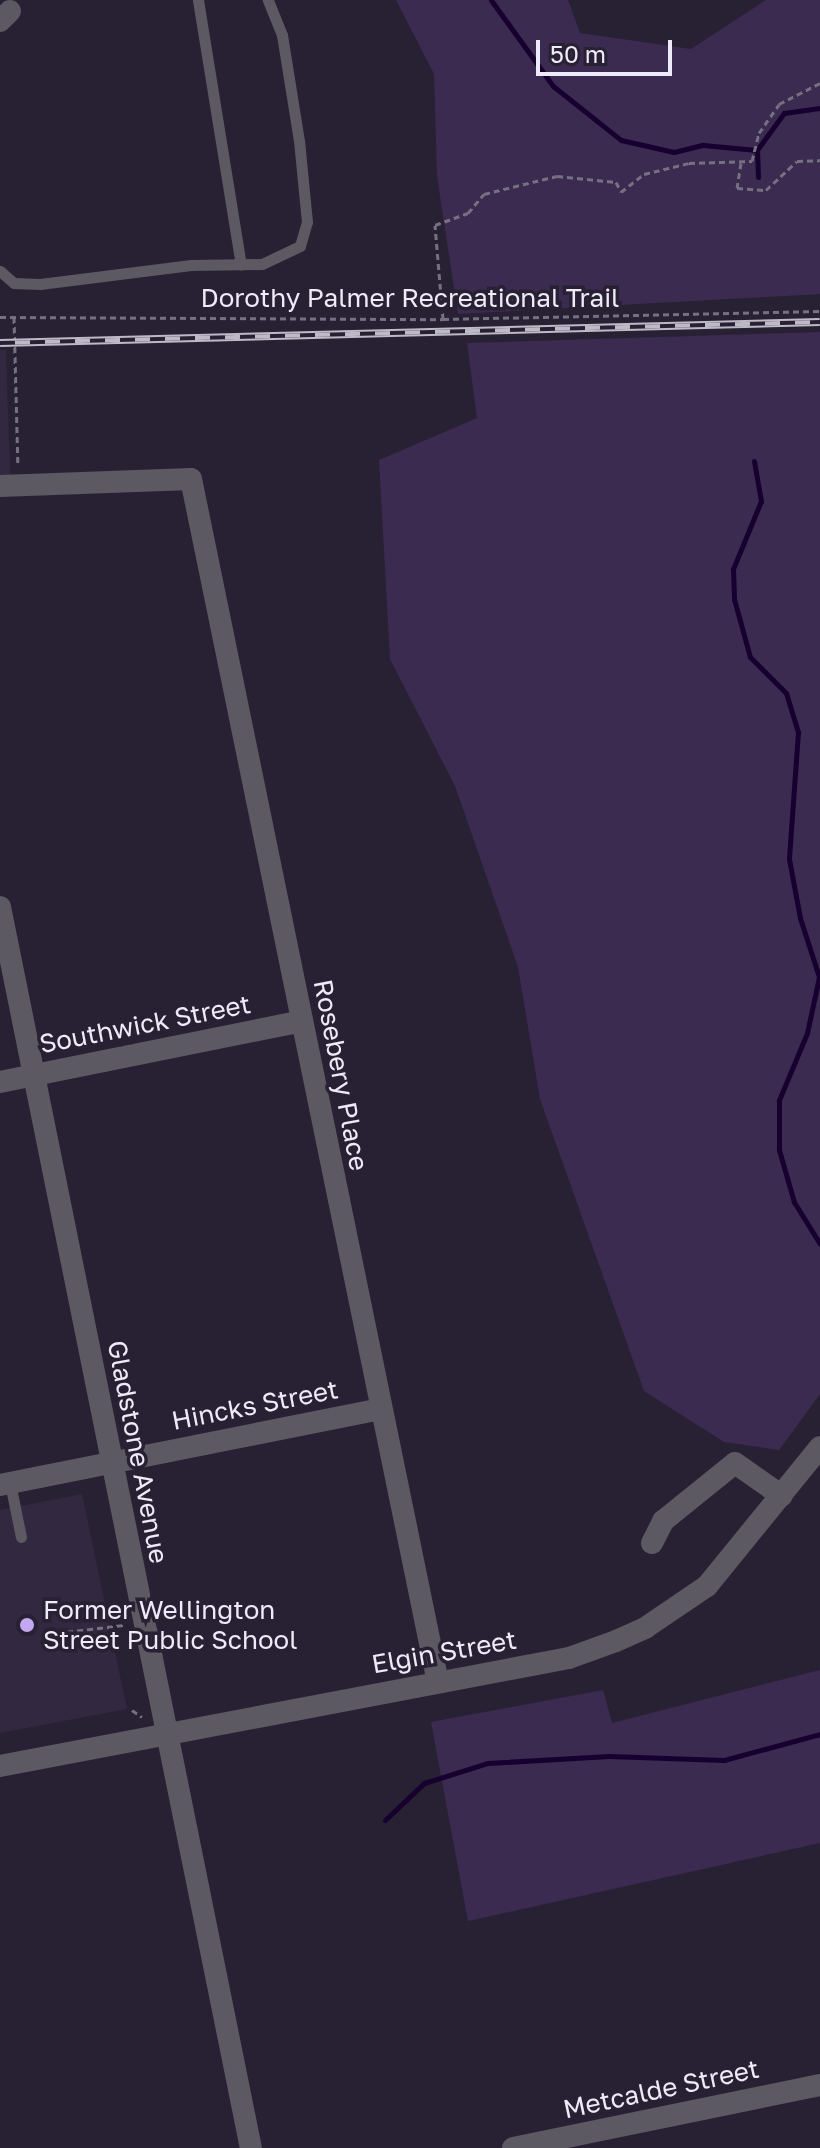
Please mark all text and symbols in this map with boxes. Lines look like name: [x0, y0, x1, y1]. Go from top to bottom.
scale bar: [540, 24, 676, 74]
text: 50 m: [550, 39, 606, 68]
street label: Dorothy Palmer Recreational Trail: [201, 282, 619, 314]
street label: Rosebery Place: [307, 977, 375, 1173]
street label: Southwick Street: [37, 988, 253, 1060]
street label: Gladstone Avenue: [101, 1338, 175, 1566]
street label: Hincks Street: [169, 1374, 341, 1436]
place label: Former Wellington Street Public School: [43, 1594, 297, 1656]
marker: Former Wellington Street Public School: [18, 1616, 36, 1634]
street label: Elgin Street: [369, 1624, 519, 1680]
street label: Metcalde Street: [560, 2053, 762, 2125]

